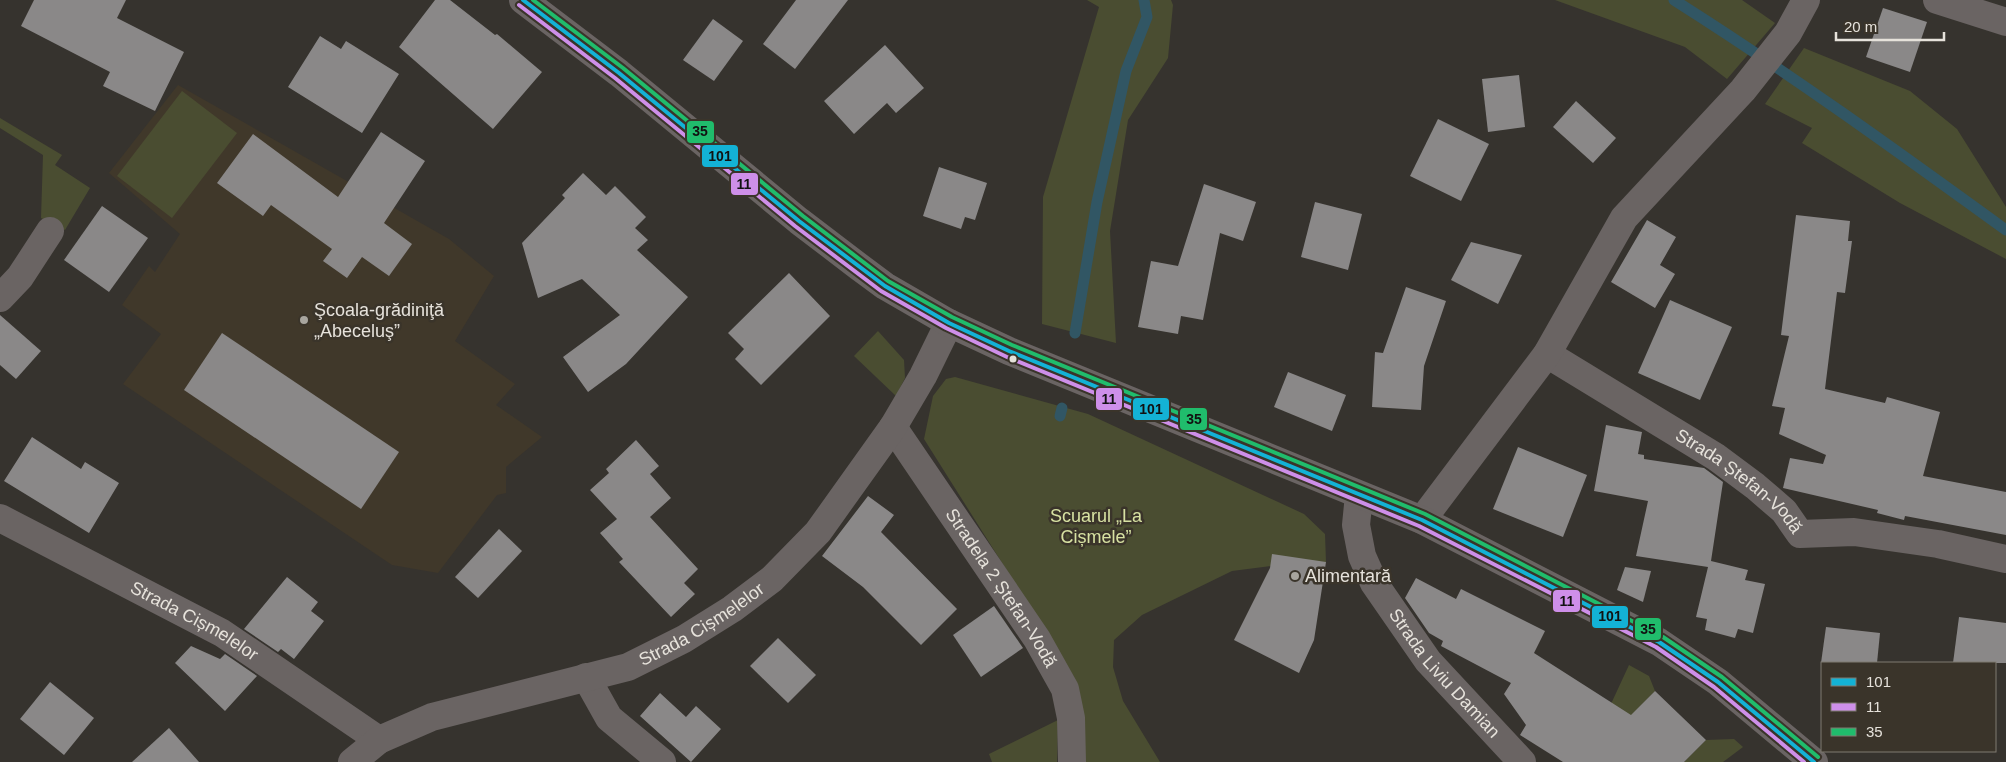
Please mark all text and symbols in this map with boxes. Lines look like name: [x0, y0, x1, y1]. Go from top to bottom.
scale bar: [1836, 10, 1944, 42]
text: 20 m: [1844, 18, 1877, 35]
line badge: 35: [686, 120, 715, 144]
text: 35: [692, 123, 708, 139]
line badge: 101: [701, 144, 739, 168]
text: 101: [708, 148, 732, 164]
line badge: 11: [730, 172, 759, 196]
text: 11: [737, 176, 752, 192]
place label: Şcoala-grădiniţă „Abeceluş”: [314, 300, 445, 341]
marker: Şcoala-grădiniţă „Abeceluş”: [298, 314, 310, 326]
unlabelled marker: [1008, 354, 1018, 364]
line badge: 11: [1095, 387, 1123, 411]
text: 11: [1102, 391, 1117, 407]
line badge: 101: [1132, 397, 1170, 421]
text: 101: [1139, 401, 1163, 417]
line badge: 35: [1179, 407, 1208, 431]
text: 35: [1186, 411, 1202, 427]
street label: Strada Ștefan-Vodă: [1672, 425, 1807, 538]
street label: Stradela 2 Ștefan-Vodă: [941, 505, 1061, 672]
park label: Scuarul „La Cișmele”: [1050, 506, 1143, 547]
place label: Alimentară: [1305, 566, 1392, 586]
marker: Alimentară: [1289, 570, 1301, 582]
street label: Strada Cișmelelor: [127, 577, 262, 665]
street label: Strada Cișmelelor: [636, 579, 768, 670]
line badge: 11: [1552, 589, 1581, 613]
text: 11: [1560, 593, 1575, 609]
street label: Strada Liviu Damian: [1385, 605, 1504, 742]
line badge: 101: [1591, 605, 1629, 629]
text: 101: [1598, 608, 1622, 624]
line badge: 35: [1634, 617, 1662, 641]
text: 35: [1640, 621, 1656, 637]
legend: [1821, 662, 1996, 752]
text: 101: [1866, 673, 1891, 690]
text: 11: [1866, 698, 1882, 715]
text: 35: [1866, 723, 1883, 740]

